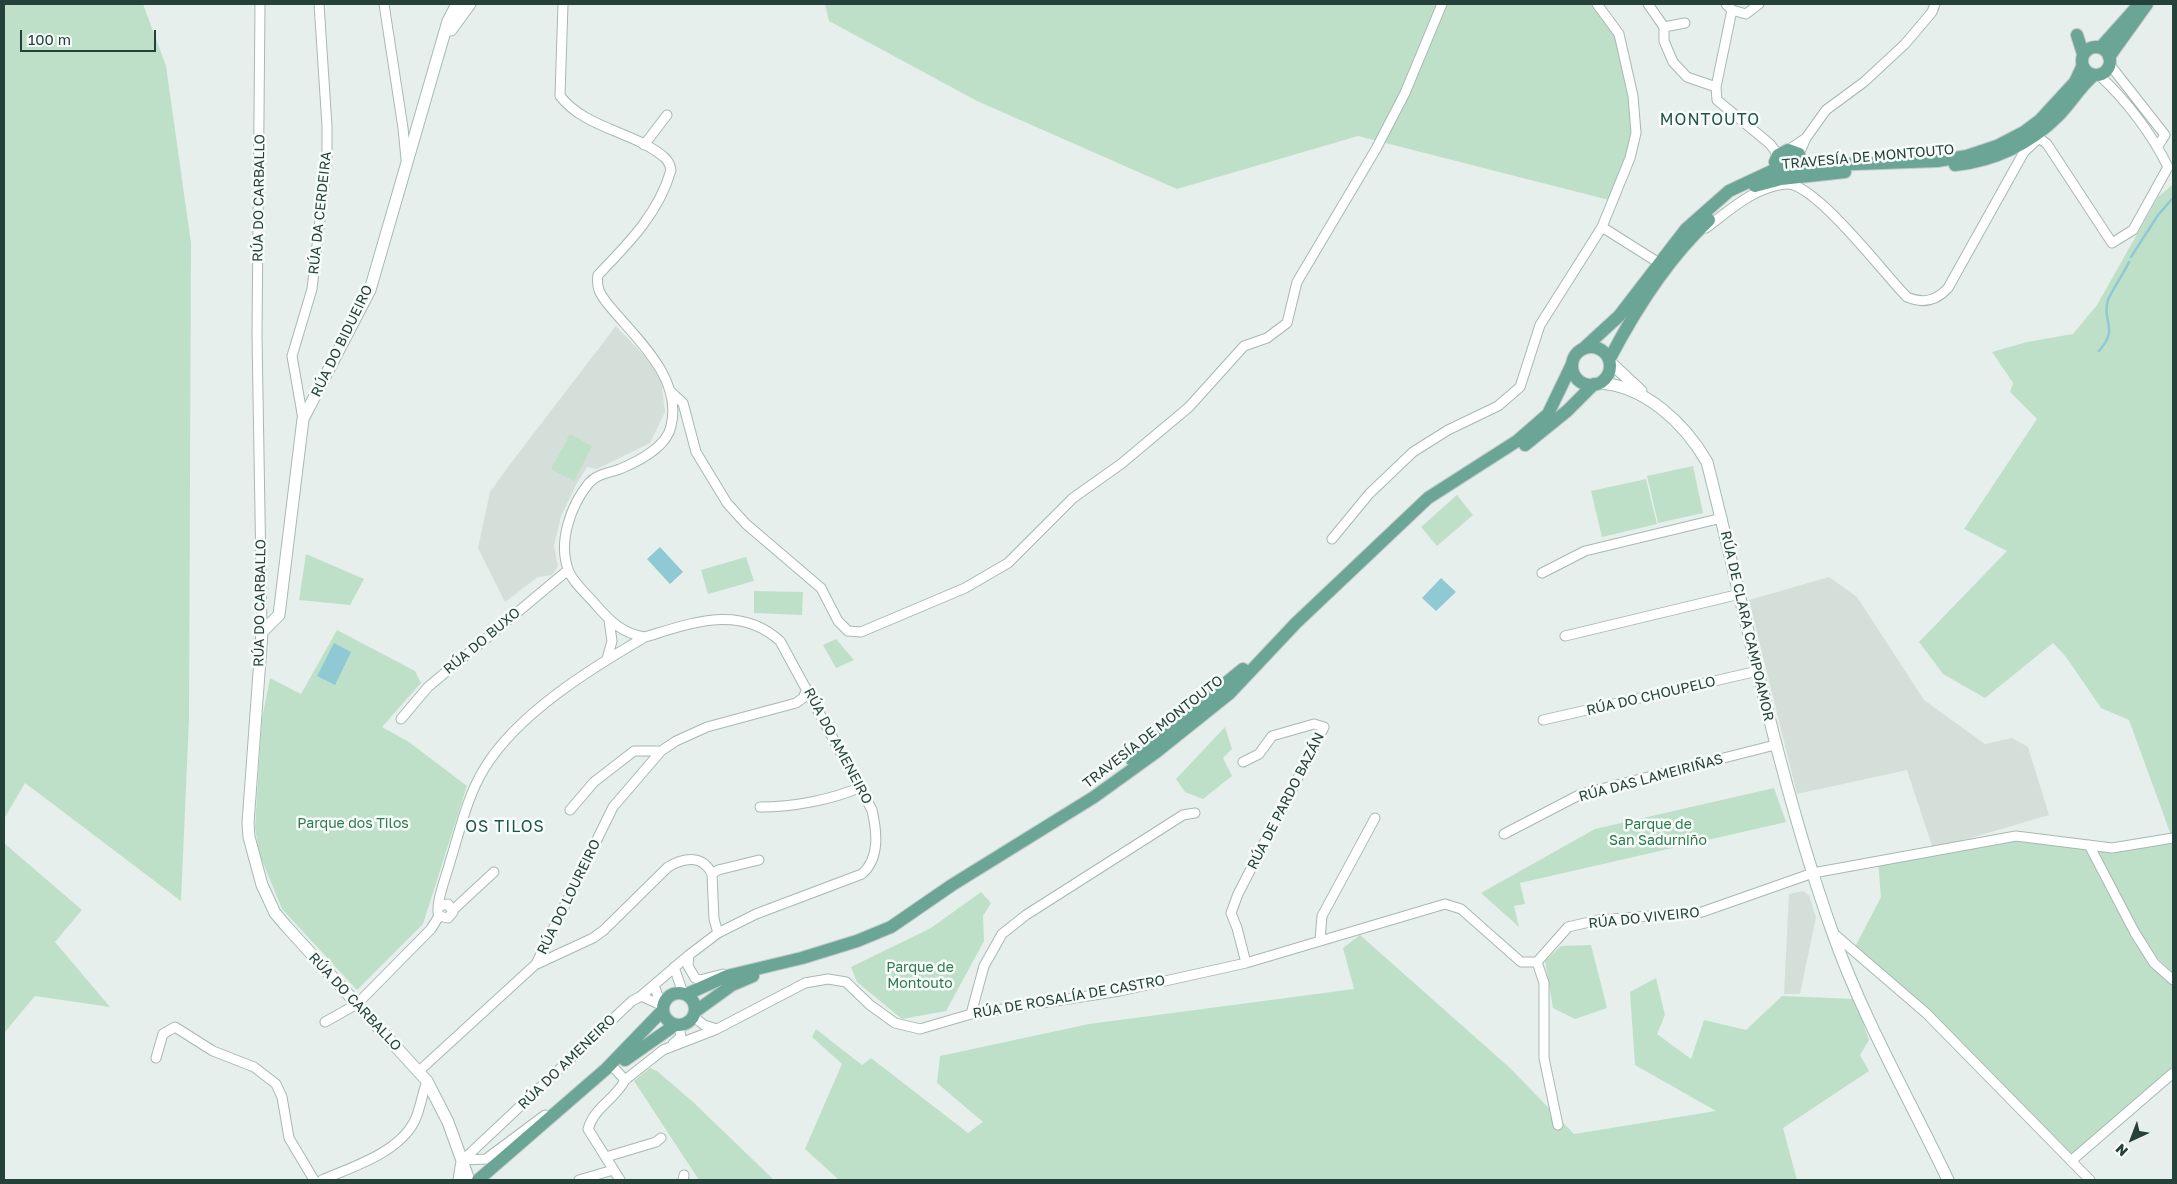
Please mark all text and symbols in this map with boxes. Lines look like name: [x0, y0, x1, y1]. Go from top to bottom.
scale bar: [22, 20, 159, 52]
text: 100 m: [28, 30, 71, 48]
district label: MONTOUTO: [1659, 110, 1761, 130]
street label: RÚA DO CARBALLO: [249, 134, 269, 262]
street label: TRAVESÍA DE MONTOUTO: [1781, 141, 1955, 173]
street label: RÚA DA CERDEIRA: [305, 151, 335, 275]
street label: RÚA DO BIDUEIRO: [308, 282, 376, 400]
street label: RÚA DE CLARA CAMPOAMOR: [1717, 529, 1777, 723]
street label: RÚA DO CARBALLO: [250, 539, 270, 667]
street label: RÚA DO BUXO: [440, 604, 524, 678]
street label: TRAVESÍA DE MONTOUTO: [1080, 672, 1226, 792]
street label: RÚA DO CHOUPELO: [1585, 673, 1717, 719]
street label: RÚA DO AMENEIRO: [800, 685, 876, 807]
street label: RÚA DE PARDO BAZÁN: [1244, 730, 1328, 872]
street label: RÚA DAS LAMEIRIÑAS: [1577, 751, 1725, 805]
park label: Parque dos Tilos: [297, 816, 409, 832]
district label: OS TILOS: [464, 817, 546, 837]
park label: Parque de San Sadurniño: [1609, 817, 1707, 850]
street label: RÚA DO LOUREIRO: [534, 837, 604, 957]
street label: RÚA DO VIVEIRO: [1588, 904, 1700, 932]
street label: RÚA DO CARBALLO: [305, 949, 405, 1055]
park label: Parque de Montouto: [886, 960, 954, 992]
street label: RÚA DE ROSALÍA DE CASTRO: [972, 972, 1166, 1022]
street label: RÚA DO AMENEIRO: [515, 1011, 619, 1113]
north arrow: [2107, 1114, 2157, 1164]
text: N: [2112, 1140, 2131, 1160]

